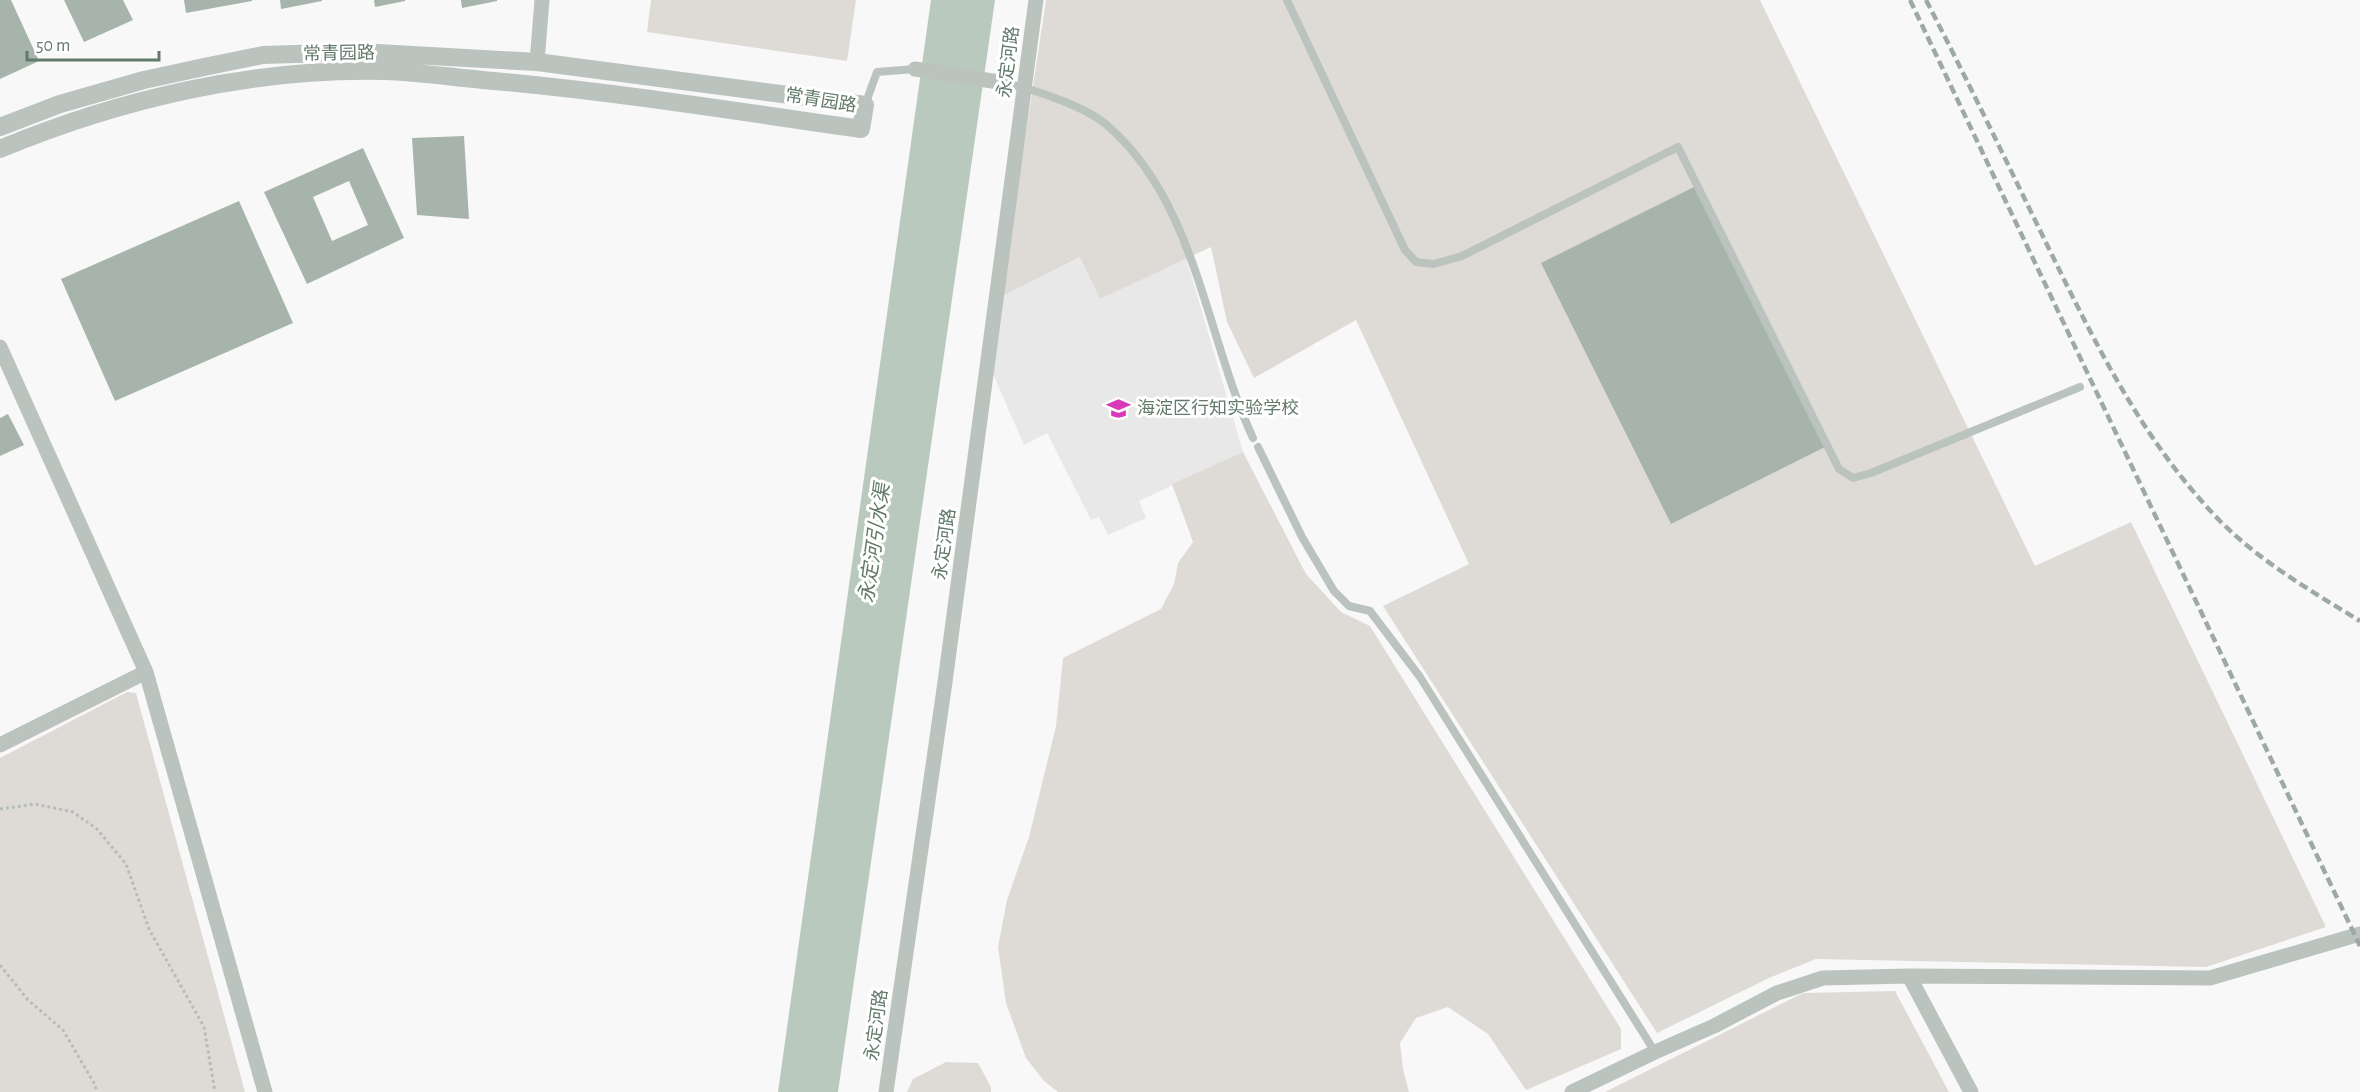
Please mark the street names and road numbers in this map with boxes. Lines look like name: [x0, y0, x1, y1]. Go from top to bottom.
street label: 永定河路: [994, 25, 1022, 99]
street label: 常青园路: [303, 42, 375, 64]
street label: 常青园路: [784, 84, 858, 116]
street label: 永定河路: [929, 507, 959, 581]
street label: 永定河路: [861, 988, 891, 1062]

